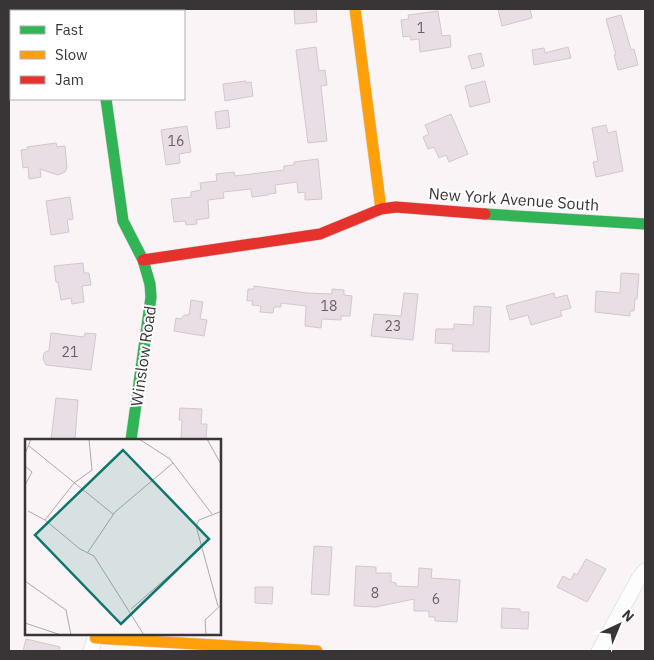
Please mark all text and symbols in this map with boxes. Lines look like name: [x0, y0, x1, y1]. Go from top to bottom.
legend: [10, 10, 185, 100]
house number: 1: [417, 19, 425, 37]
text: Fast: [55, 20, 83, 39]
text: Slow: [55, 45, 88, 64]
text: Jam: [55, 70, 84, 89]
house number: 16: [168, 132, 184, 150]
street label: New York Avenue South: [428, 183, 600, 215]
house number: 18: [321, 297, 337, 315]
street label: Winslow Road: [126, 304, 160, 408]
house number: 23: [385, 317, 401, 335]
house number: 21: [62, 343, 78, 361]
inset map: [25, 439, 221, 635]
house number: 8: [371, 584, 379, 602]
house number: 6: [432, 590, 440, 608]
north arrow: [594, 600, 644, 650]
text: N: [618, 606, 638, 626]

